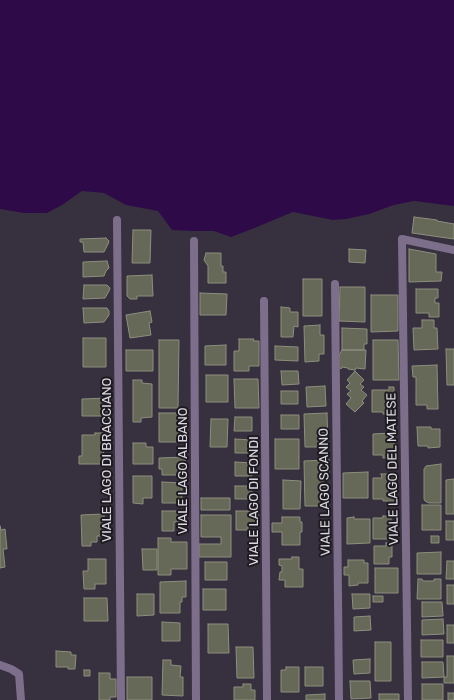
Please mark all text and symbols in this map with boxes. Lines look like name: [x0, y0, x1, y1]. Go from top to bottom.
street label: VIALE LAGO DI BRACCIANO: [99, 378, 115, 542]
street label: VIALE LAGO DEL MATESE: [384, 393, 402, 545]
street label: VIALE LAGO ALBANO: [175, 407, 191, 535]
street label: VIALE LAGO SCANNO: [316, 428, 334, 556]
street label: VIALE LAGO DI FONDI: [246, 436, 262, 566]

